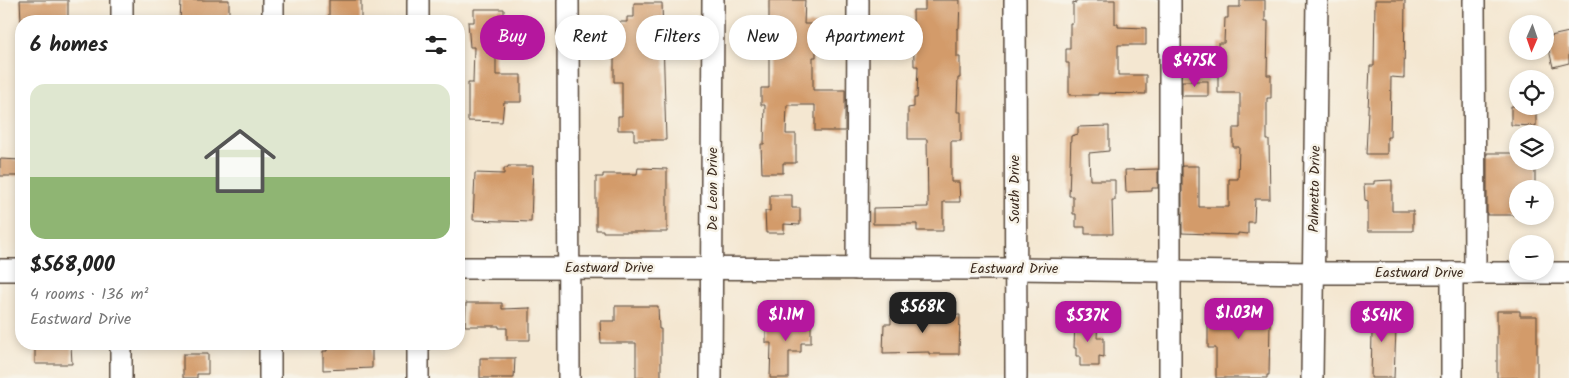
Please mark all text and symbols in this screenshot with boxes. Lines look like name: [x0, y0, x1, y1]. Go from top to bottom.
chip: Buy: [480, 15, 545, 60]
chip: Rent: [555, 15, 626, 60]
chip: Filters: [636, 15, 719, 60]
chip: New: [729, 15, 797, 60]
chip: Apartment: [807, 15, 923, 60]
north arrow: [1509, 15, 1554, 60]
map controls: [1509, 15, 1554, 280]
text: 6 homes: [30, 29, 108, 62]
icon: filters: [422, 31, 450, 59]
pin: $475K: [1160, 46, 1230, 88]
text: $475K: [1173, 49, 1217, 74]
button: locate: [1509, 70, 1554, 115]
icon: home: [195, 116, 285, 206]
button: layers: [1509, 125, 1554, 170]
street label: Palmetto Drive: [1303, 145, 1327, 233]
street label: De Leon Drive: [702, 147, 724, 231]
street label: South Drive: [1004, 154, 1026, 223]
button: +: [1509, 180, 1554, 225]
button: −: [1509, 235, 1554, 280]
text: $568,000: [30, 249, 115, 282]
street label: Eastward Drive: [565, 257, 654, 279]
street label: Eastward Drive: [970, 258, 1059, 280]
street label: Eastward Drive: [1375, 262, 1464, 284]
text: 4 rooms · 136 m²: [30, 282, 148, 307]
pin: $568K: [888, 292, 958, 334]
text: $568K: [900, 295, 946, 320]
pin: $1.03M: [1198, 298, 1280, 340]
pin: $1.1M: [751, 300, 821, 342]
pin: $537K: [1053, 300, 1123, 343]
pin: $541K: [1347, 300, 1417, 343]
text: $1.03M: [1215, 301, 1263, 326]
text: $1.1M: [768, 303, 804, 328]
text: $537K: [1066, 304, 1110, 329]
text: $541K: [1362, 304, 1402, 329]
text: Eastward Drive: [30, 307, 131, 332]

